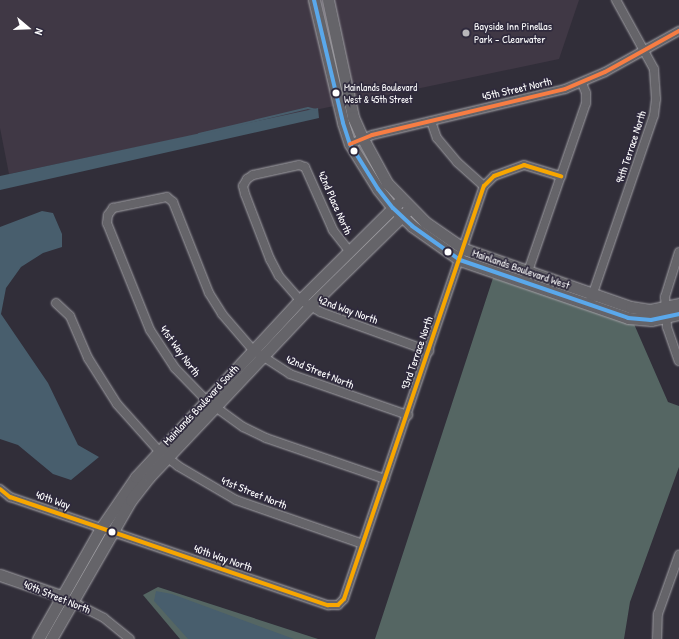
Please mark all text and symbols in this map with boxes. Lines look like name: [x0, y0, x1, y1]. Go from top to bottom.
north arrow: [8, 8, 48, 48]
place label: Bayside Inn Pinellas Park - Clearwater: [474, 20, 552, 46]
text: N: [32, 27, 47, 37]
marker: Bayside Inn Pinellas Park - Clearwater: [461, 28, 471, 38]
street label: 45th Street North: [481, 75, 553, 103]
place label: Mainlands Boulevard West & 45th Street: [344, 81, 417, 104]
marker: Mainlands Boulevard West & 45th Street: [331, 88, 341, 98]
street label: 94th Terrace North: [613, 109, 649, 185]
unlabelled marker: [349, 146, 359, 156]
street label: 42nd Place North: [315, 169, 355, 237]
street label: Mainlands Boulevard West: [471, 246, 571, 292]
unlabelled marker: [443, 247, 453, 257]
street label: 42nd Way North: [316, 293, 380, 327]
street label: 93rd Terrace North: [398, 315, 436, 391]
street label: 41st Way North: [157, 323, 203, 379]
street label: 42nd Street North: [284, 352, 356, 392]
street label: Mainlands Boulevard South: [160, 362, 242, 448]
street label: 41st Street North: [219, 474, 289, 512]
street label: 40th Way: [34, 488, 72, 512]
unlabelled marker: [107, 527, 117, 537]
street label: 40th Way North: [192, 542, 254, 574]
street label: 40th Street North: [22, 578, 92, 616]

